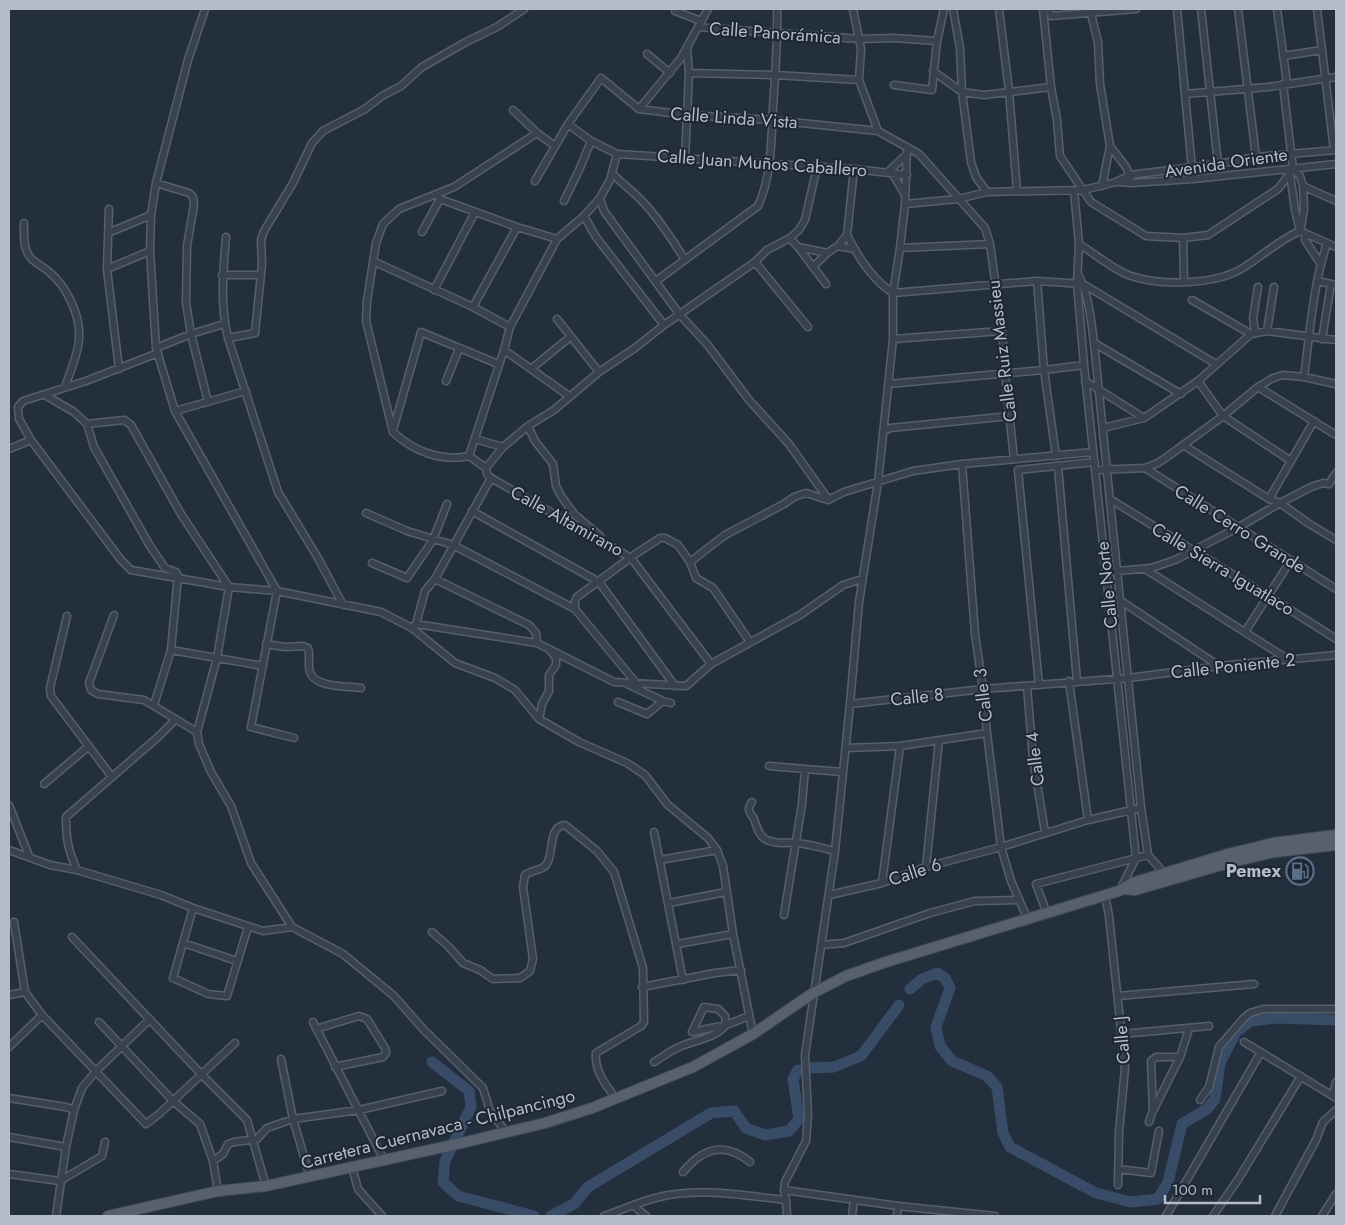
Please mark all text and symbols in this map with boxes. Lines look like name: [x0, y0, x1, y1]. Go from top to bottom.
street label: Calle Panorámica: [708, 15, 842, 51]
street label: Calle Linda Vista: [670, 101, 798, 135]
street label: Avenida Oriente: [1163, 142, 1289, 184]
street label: Calle Juan Muños Caballero: [656, 143, 868, 183]
street label: Calle Ruiz Massieu: [980, 278, 1024, 424]
street label: Calle Cerro Grande: [1169, 478, 1311, 580]
street label: Calle Altamirano: [506, 479, 628, 563]
street label: Calle Sierra Iguatlaco: [1147, 516, 1299, 622]
street label: Calle Norte: [1089, 540, 1125, 630]
street label: Calle Poniente 2: [1169, 647, 1297, 685]
street label: Calle 3: [967, 667, 999, 723]
street label: Calle 8: [889, 681, 945, 713]
street label: Calle 4: [1019, 730, 1051, 788]
street label: Calle 6: [885, 851, 945, 893]
fuel station icon: Pemex: [1285, 856, 1315, 886]
place label: Pemex: [1226, 858, 1281, 884]
street label: Calle J: [1107, 1015, 1137, 1065]
street label: Carretera Cuernavaca - Chilpancingo: [298, 1082, 578, 1176]
scale bar: [1165, 1172, 1260, 1204]
text: 100 m: [1172, 1179, 1213, 1201]

